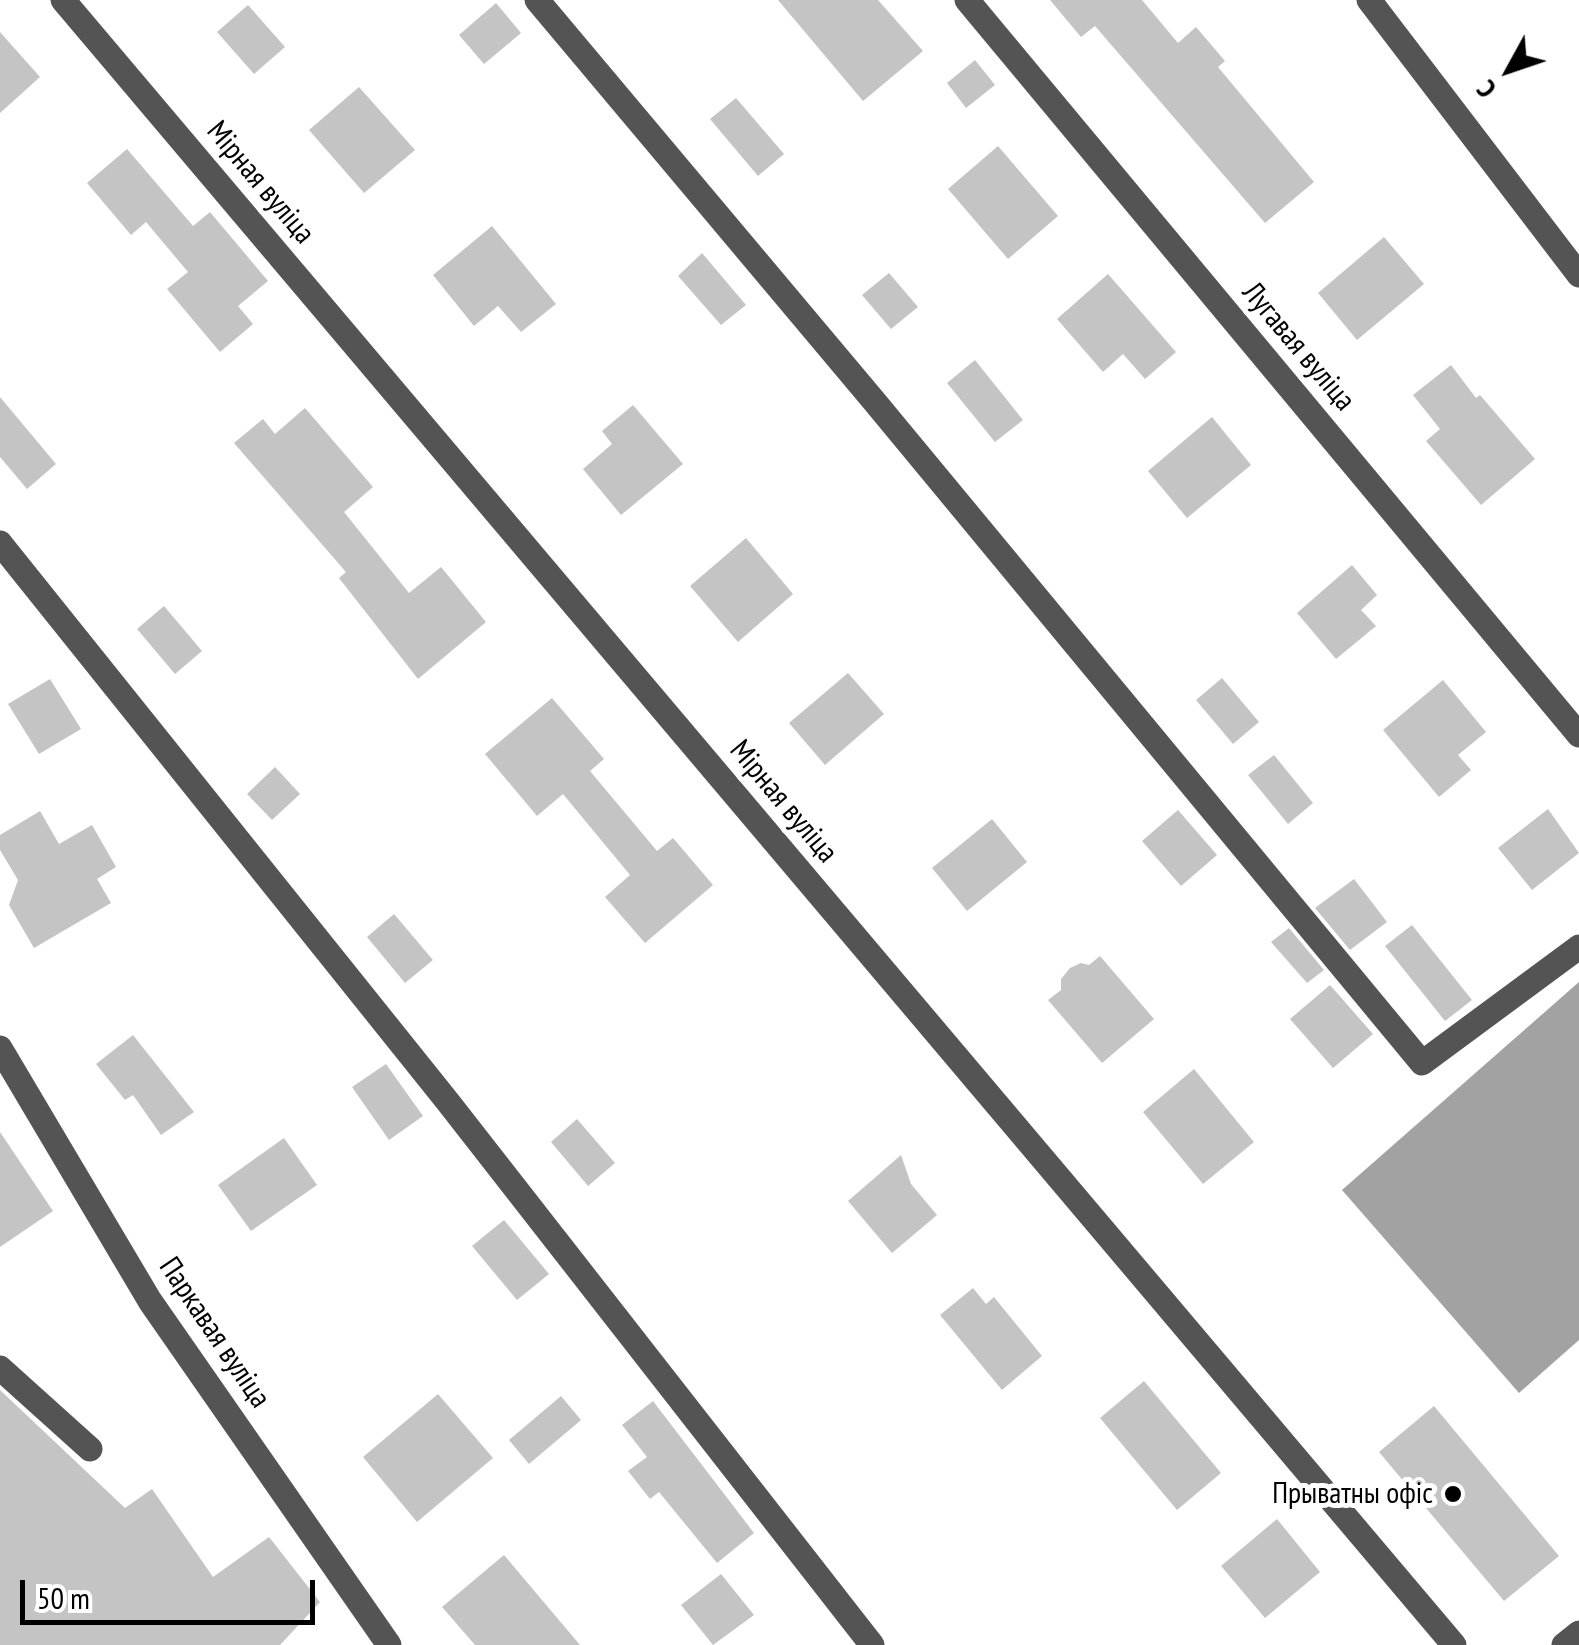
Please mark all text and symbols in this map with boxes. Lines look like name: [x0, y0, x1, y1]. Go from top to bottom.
north arrow: [1459, 20, 1559, 120]
text: С: [1467, 73, 1504, 106]
street label: Мірная вуліца: [198, 115, 322, 251]
street label: Лугавая вуліца: [1234, 276, 1362, 418]
street label: Мірная вуліца: [721, 734, 845, 870]
street label: Паркавая вуліца: [151, 1251, 277, 1415]
place label: Прыватны офіс: [1272, 1476, 1433, 1512]
marker: Прыватны офіс: [1442, 1483, 1464, 1505]
scale bar: [25, 1560, 320, 1622]
text: 50 m: [37, 1578, 90, 1617]

